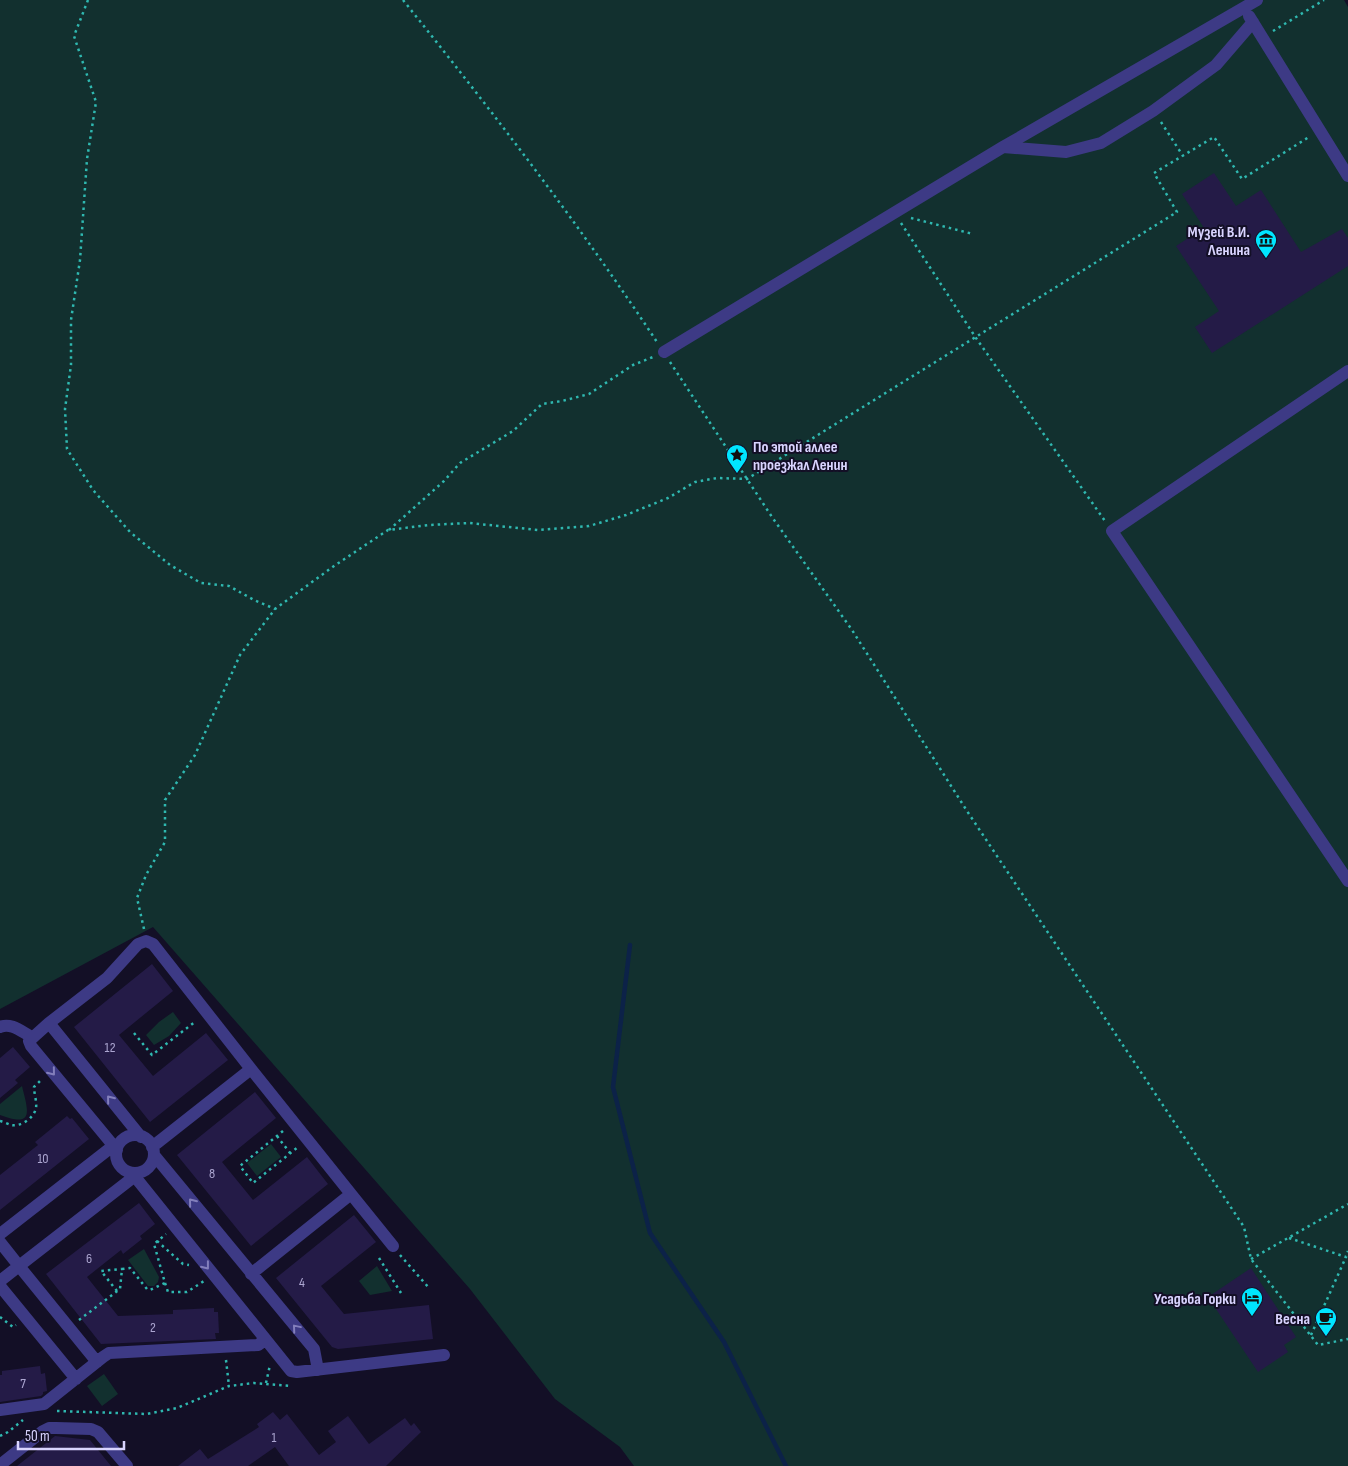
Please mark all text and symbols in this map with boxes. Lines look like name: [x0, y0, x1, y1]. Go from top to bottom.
place label: Музей В.И. Ленина: [1188, 223, 1250, 260]
museum icon: Музей В.И. Ленина: [1254, 228, 1278, 259]
place label: По этой аллее проезжал Ленин: [753, 438, 848, 475]
place icon: По этой аллее проезжал Ленин: [725, 443, 749, 474]
house number: 12: [105, 1039, 116, 1056]
one-way arrow: [46, 1066, 55, 1075]
one-way arrow: [108, 1096, 116, 1105]
house number: 10: [37, 1150, 49, 1167]
house number: 8: [209, 1165, 215, 1182]
one-way arrow: [189, 1199, 198, 1208]
house number: 6: [86, 1250, 92, 1267]
one-way arrow: [201, 1260, 209, 1269]
house number: 4: [299, 1274, 305, 1291]
hotel icon: Усадьба Горки: [1240, 1286, 1264, 1317]
place label: Усадьба Горки: [1154, 1290, 1236, 1309]
cafe icon: Весна: [1314, 1306, 1338, 1337]
place label: Весна: [1275, 1310, 1310, 1329]
house number: 2: [150, 1319, 156, 1336]
one-way arrow: [293, 1325, 301, 1334]
house number: 7: [20, 1375, 26, 1392]
scale bar: [18, 1418, 124, 1450]
text: 50 m: [25, 1427, 50, 1446]
house number: 1: [272, 1429, 277, 1446]

